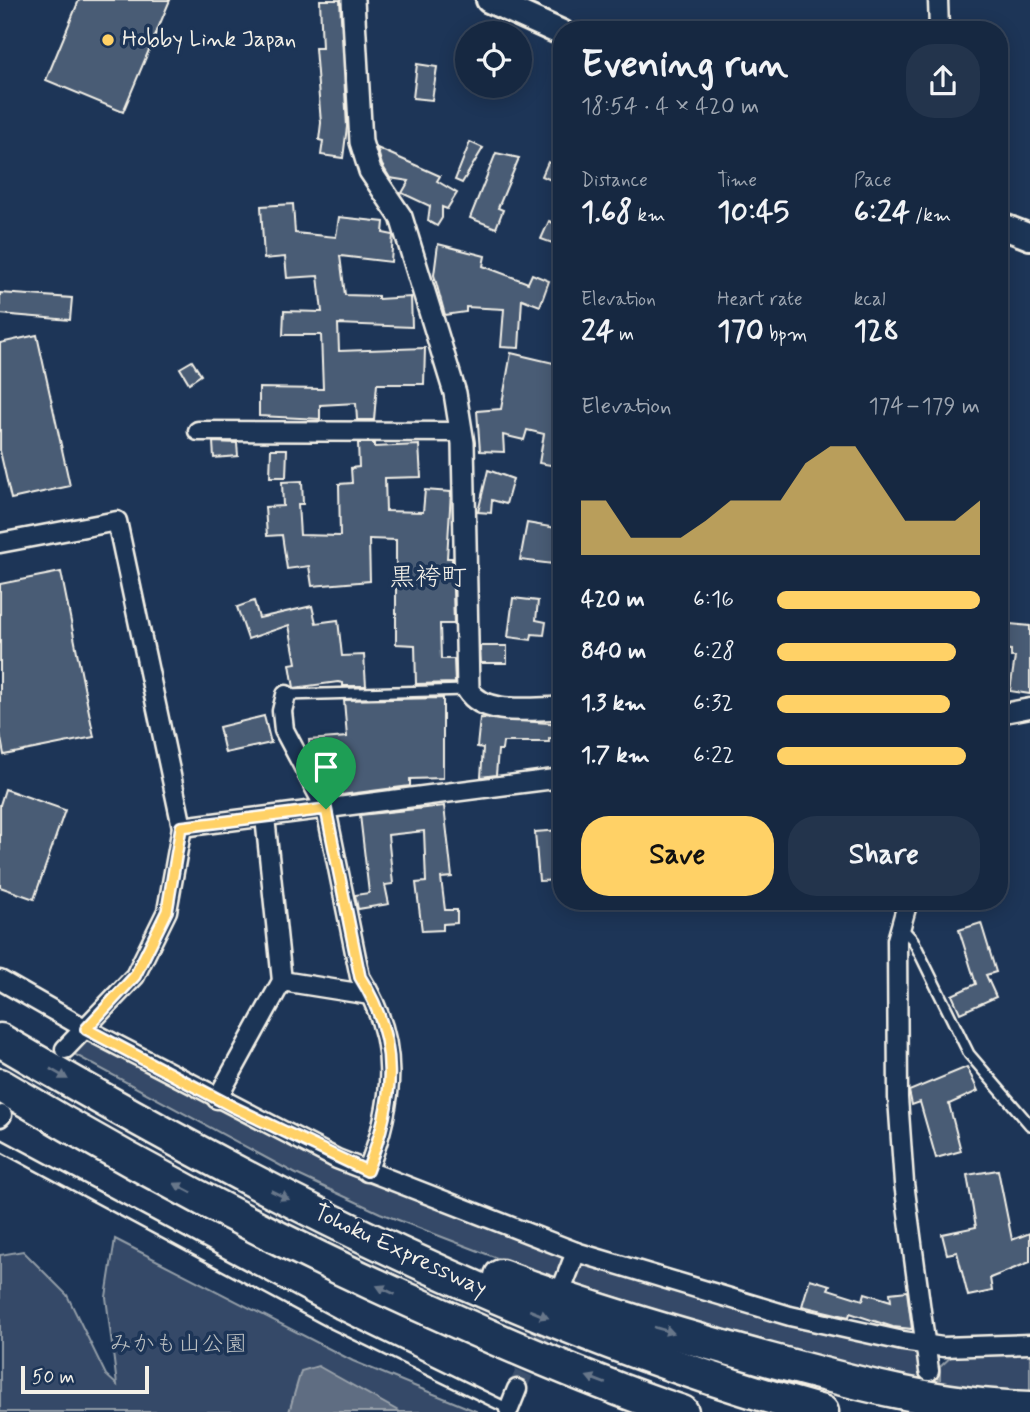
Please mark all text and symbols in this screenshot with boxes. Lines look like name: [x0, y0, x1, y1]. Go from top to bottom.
map controls: [455, 21, 532, 98]
button: locate: [455, 21, 532, 98]
place label: Hobby Link Japan: [122, 25, 296, 55]
marker: Hobby Link Japan: [100, 32, 116, 48]
text: Evening run: [581, 41, 788, 90]
button: share: [906, 44, 980, 118]
text: 18:54 · 4 × 420 m: [581, 92, 759, 122]
text: Distance: [581, 168, 648, 193]
text: Time: [717, 168, 757, 193]
text: Pace: [854, 168, 891, 193]
text: 1.68: [581, 193, 632, 232]
text: 10:45: [717, 193, 789, 232]
text: 6:24: [854, 193, 910, 232]
text: km: [632, 203, 665, 228]
text: /km: [910, 203, 951, 228]
text: Elevation: [581, 287, 656, 312]
text: Heart rate: [717, 287, 803, 312]
text: kcal: [854, 287, 886, 312]
text: 24: [581, 312, 614, 351]
text: 170: [717, 312, 764, 351]
text: 128: [854, 312, 899, 351]
text: m: [614, 322, 634, 347]
text: bpm: [764, 322, 807, 347]
text: Elevation: [581, 392, 672, 422]
text: 174–179 m: [868, 392, 980, 422]
district label: 黒袴町: [389, 561, 467, 595]
text: 420 m: [581, 585, 645, 615]
text: 6:16: [693, 585, 734, 615]
text: 840 m: [581, 637, 646, 667]
text: 6:28: [693, 637, 735, 667]
text: 1.3 km: [581, 689, 646, 719]
text: 6:32: [693, 689, 733, 719]
pin: [296, 737, 356, 809]
text: 1.7 km: [581, 741, 650, 771]
text: 6:22: [693, 741, 734, 771]
icon: arrive: [307, 748, 345, 786]
button: Save: [581, 816, 774, 896]
button: Share: [788, 816, 980, 896]
one-way arrow: [49, 1068, 68, 1081]
one-way arrow: [173, 1183, 193, 1194]
one-way arrow: [270, 1189, 290, 1201]
street label: Tohoku Expressway: [308, 1198, 492, 1304]
one-way arrow: [376, 1285, 396, 1296]
one-way arrow: [529, 1309, 550, 1320]
one-way arrow: [654, 1326, 675, 1336]
park label: みかも山公園: [109, 1330, 247, 1360]
scale bar: [21, 1363, 149, 1395]
text: 50 m: [32, 1365, 75, 1390]
one-way arrow: [585, 1374, 606, 1385]

